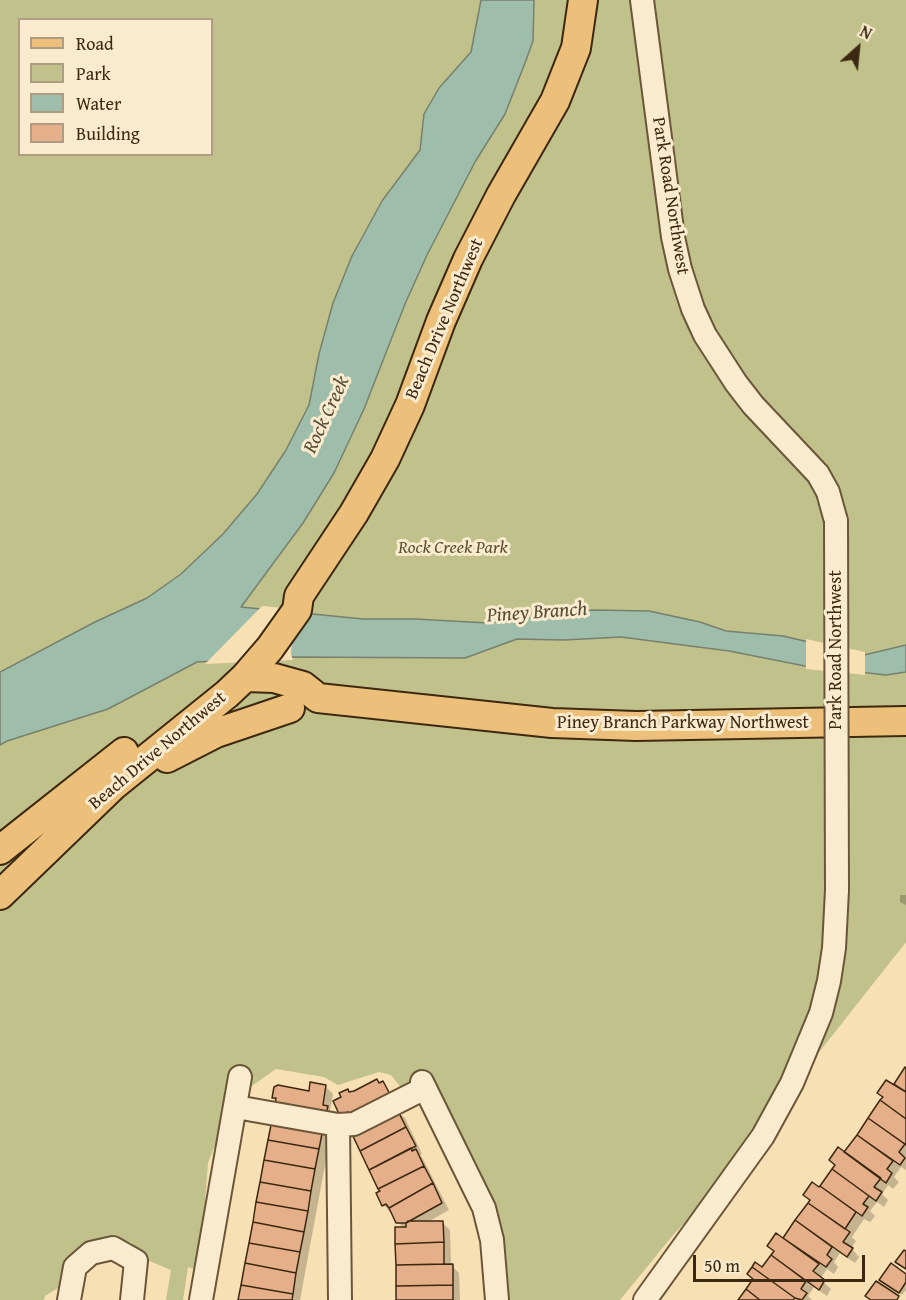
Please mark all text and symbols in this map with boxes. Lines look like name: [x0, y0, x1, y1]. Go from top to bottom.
legend: [18, 18, 213, 156]
north arrow: [828, 18, 888, 78]
text: N: [856, 19, 876, 45]
text: Road: [76, 30, 114, 57]
text: Park: [76, 60, 111, 87]
text: Water: [76, 90, 121, 117]
street label: Park Road Northwest: [647, 116, 693, 276]
text: Building: [76, 120, 140, 147]
street label: Beach Drive Northwest: [401, 235, 489, 403]
water label: Rock Creek: [299, 373, 355, 457]
park label: Rock Creek Park: [398, 537, 508, 559]
street label: Park Road Northwest: [825, 570, 847, 730]
water label: Piney Branch: [486, 598, 588, 628]
street label: Beach Drive Northwest: [85, 687, 231, 815]
street label: Piney Branch Parkway Northwest: [557, 712, 809, 734]
scale bar: [696, 1243, 868, 1281]
text: 50 m: [704, 1252, 740, 1279]

